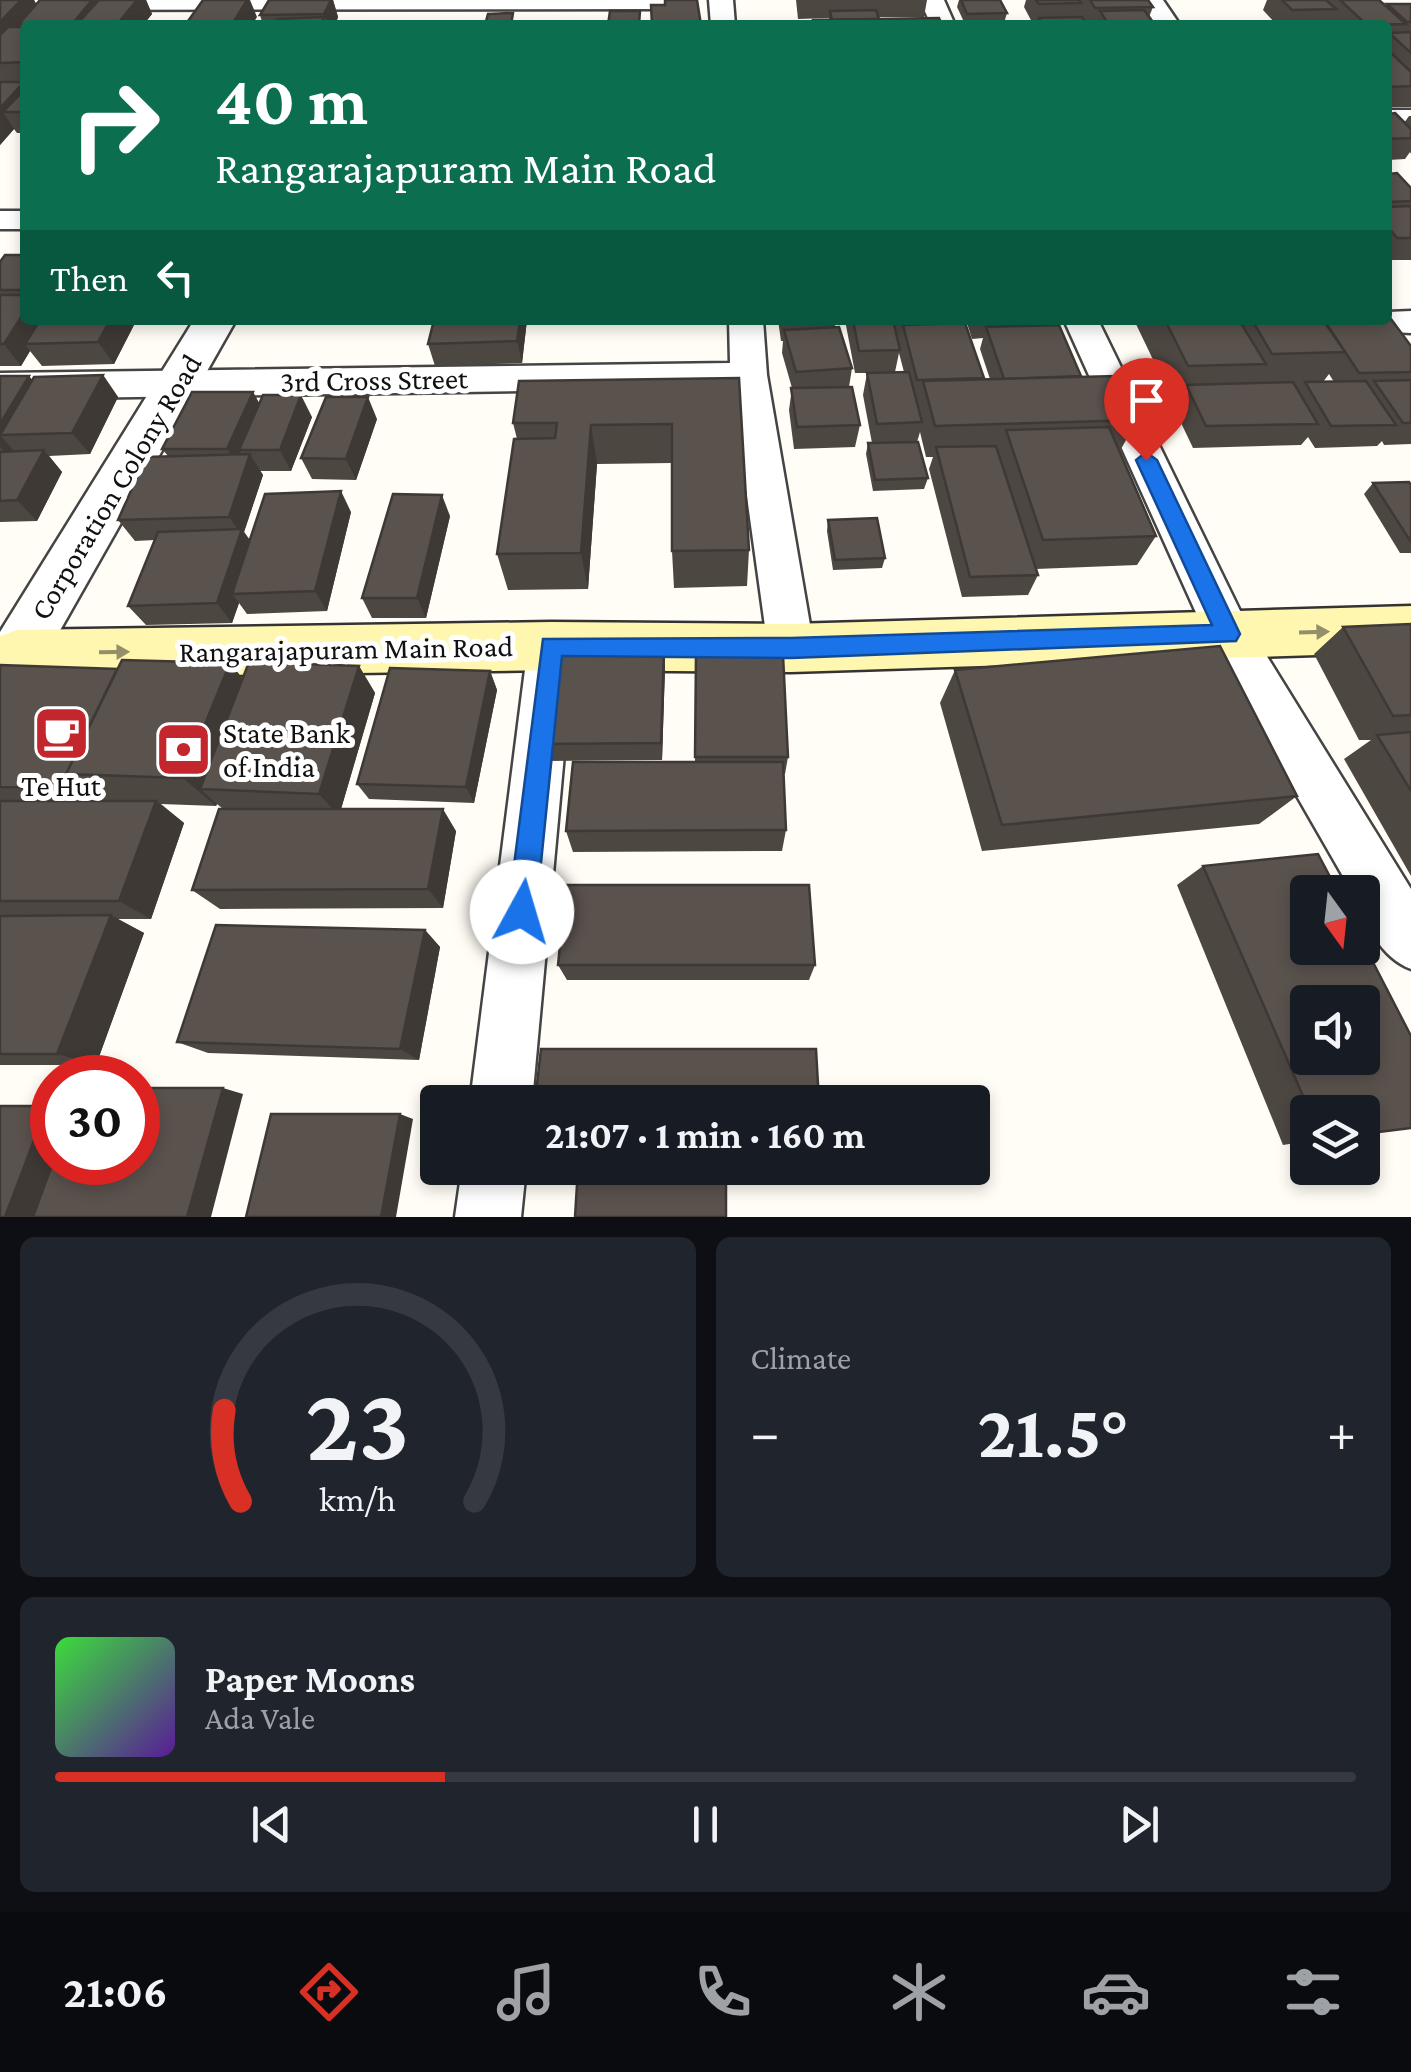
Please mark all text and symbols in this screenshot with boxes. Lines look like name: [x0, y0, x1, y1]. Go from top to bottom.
icon: right: [50, 60, 180, 190]
text: 40 m: [215, 61, 368, 139]
text: Rangarajapuram Main Road: [215, 143, 716, 193]
icon: left: [148, 250, 203, 305]
text: Then: [50, 257, 128, 299]
street label: Corporation Colony Road: [23, 348, 209, 626]
pin: [1104, 358, 1189, 461]
street label: 3rd Cross Street: [280, 361, 469, 398]
icon: arrive: [1119, 373, 1174, 428]
one-way arrow: [1298, 623, 1330, 639]
street label: Rangarajapuram Main Road: [179, 629, 514, 669]
one-way arrow: [99, 644, 131, 660]
cafe icon: Te Hut: [31, 703, 91, 763]
place label: State Bank of India: [223, 716, 351, 783]
bank icon: State Bank of India: [154, 720, 214, 780]
place label: Te Hut: [21, 769, 102, 802]
position arrow: [470, 860, 574, 964]
north arrow: [1290, 875, 1380, 965]
map controls: [1290, 875, 1380, 1185]
button: sound: [1290, 985, 1380, 1075]
speed limit sign: 30: [30, 1055, 160, 1185]
button: layers: [1290, 1095, 1380, 1185]
text: 21:07 · 1 min · 160 m: [545, 1114, 865, 1156]
text: Climate: [751, 1340, 851, 1376]
text: 23: [306, 1366, 410, 1481]
text: 21.5°: [978, 1390, 1129, 1473]
text: −: [751, 1402, 780, 1463]
text: +: [1327, 1402, 1356, 1463]
text: km/h: [319, 1479, 396, 1519]
text: Paper Moons: [205, 1658, 415, 1700]
text: Ada Vale: [205, 1700, 315, 1736]
icon: previous: [244, 1797, 299, 1852]
icon: pause: [678, 1797, 733, 1852]
icon: next: [1112, 1797, 1167, 1852]
icon: directions: [294, 1957, 364, 2027]
icon: music: [491, 1957, 561, 2027]
icon: phone: [688, 1957, 758, 2027]
icon: climate: [884, 1957, 954, 2027]
icon: car: [1081, 1957, 1151, 2027]
icon: filters: [1278, 1957, 1348, 2027]
text: 21:06: [63, 1967, 168, 2017]

